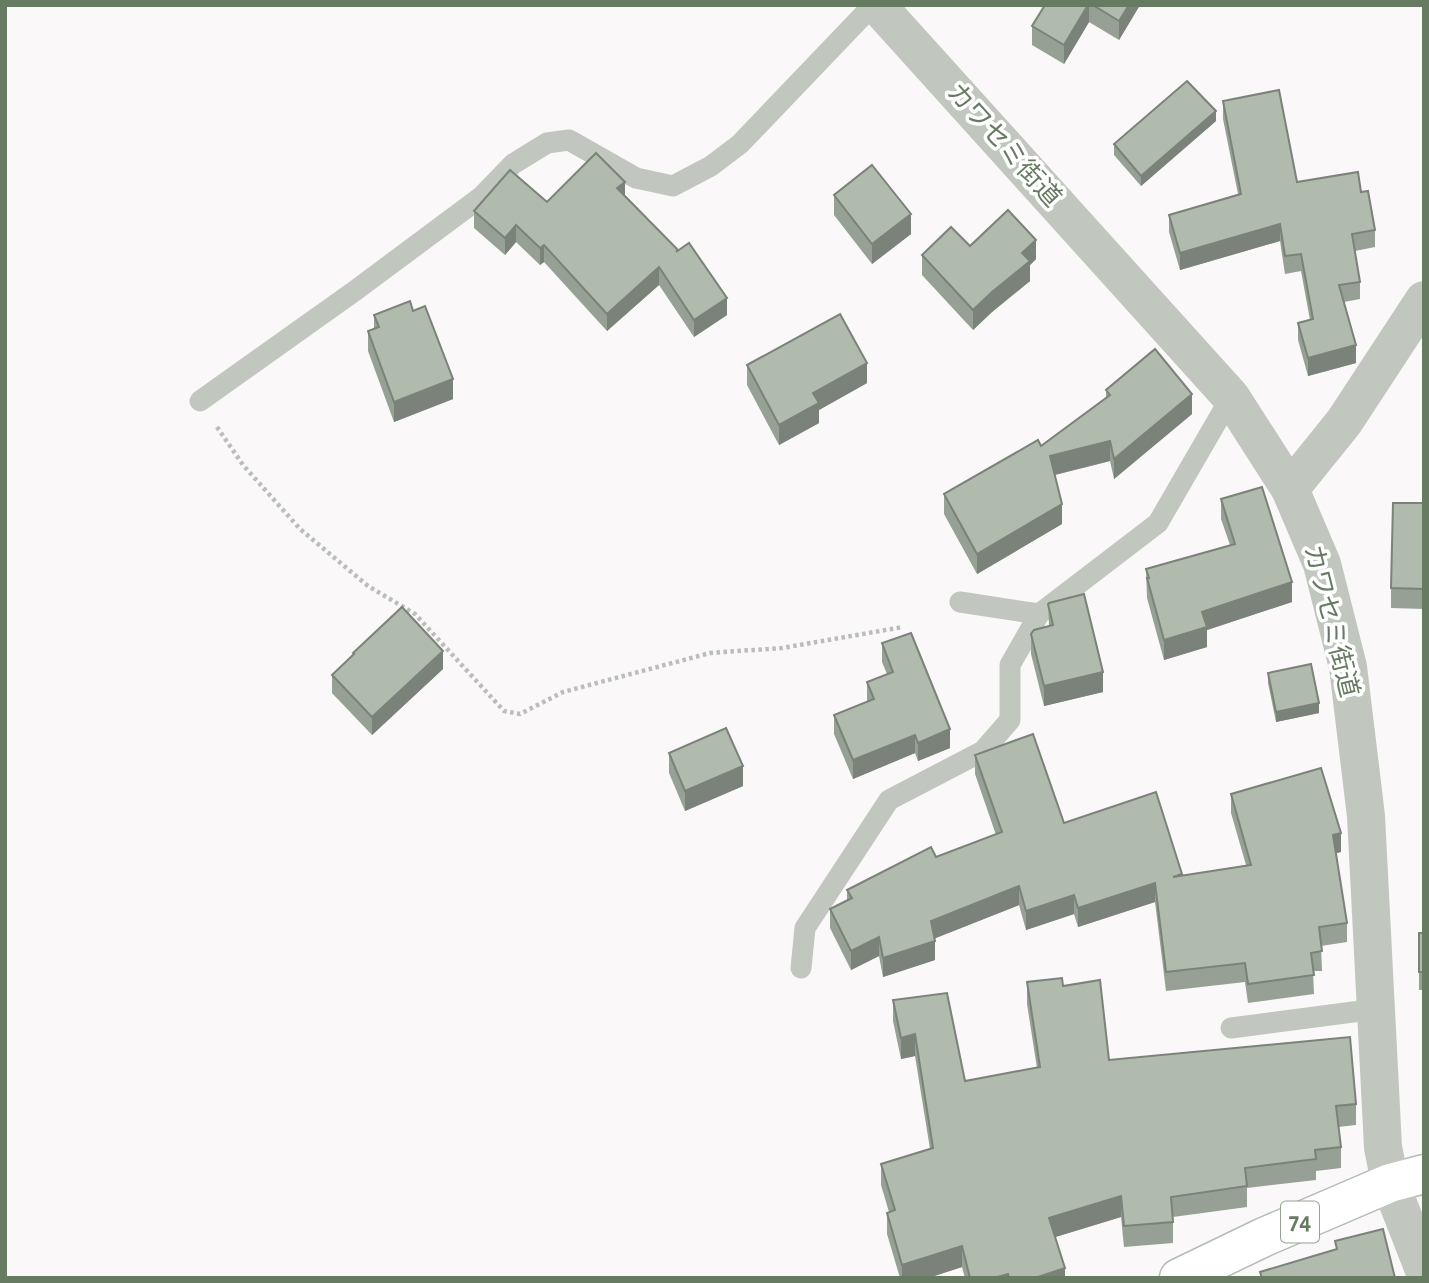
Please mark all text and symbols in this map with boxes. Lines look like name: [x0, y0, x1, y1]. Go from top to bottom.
street label: カワセミ街道: [942, 78, 1067, 212]
street label: カワセミ街道: [1300, 542, 1363, 700]
road number: 74: [1281, 1202, 1319, 1242]

